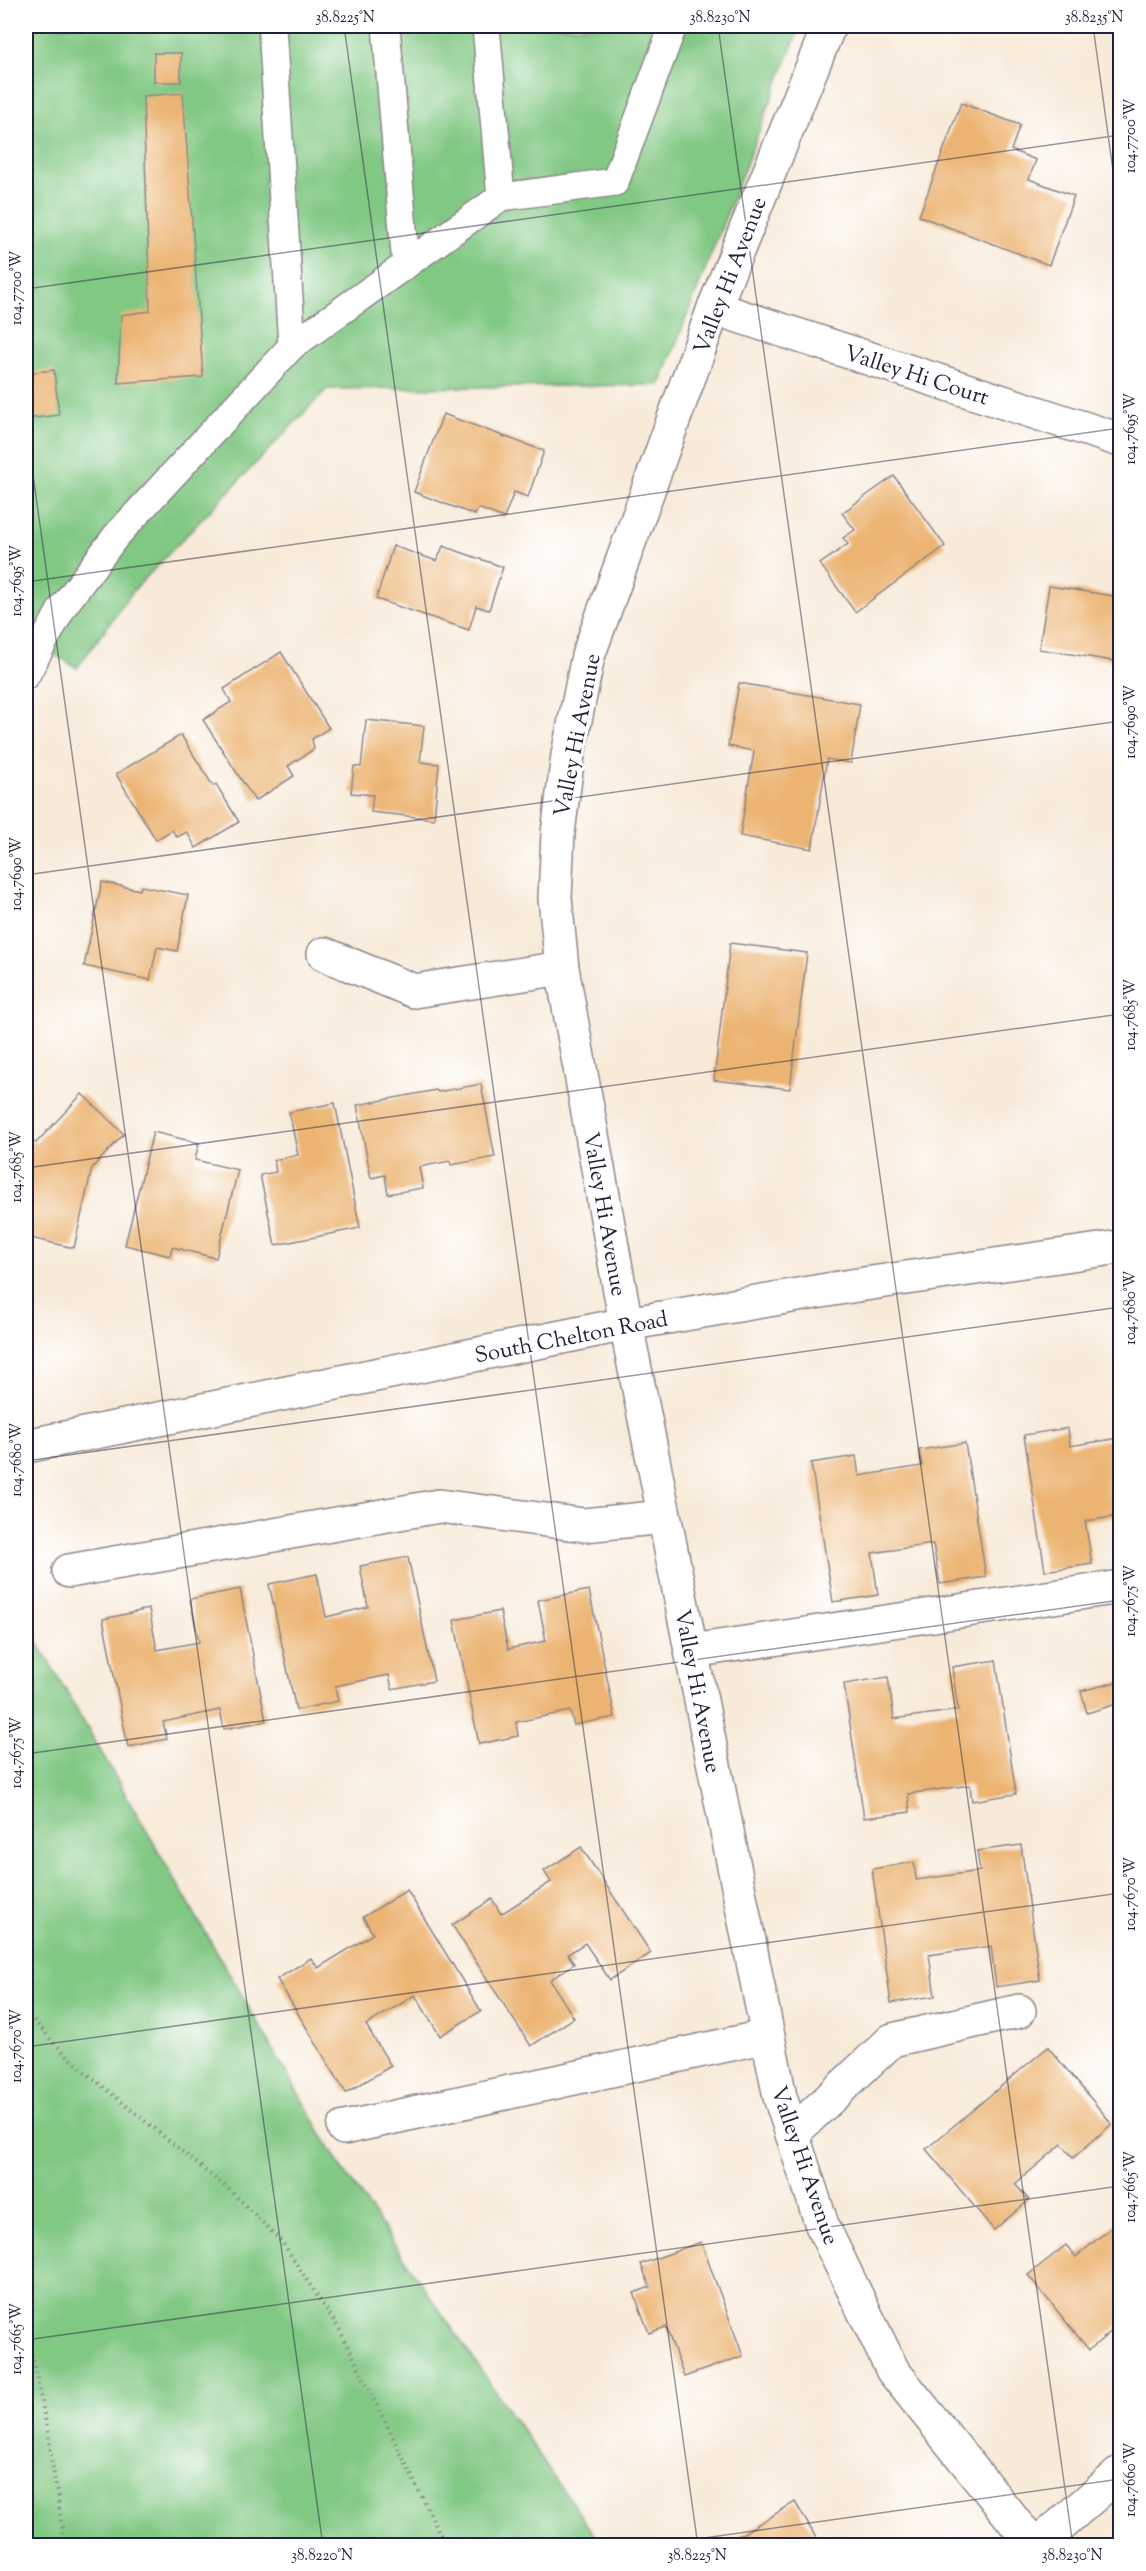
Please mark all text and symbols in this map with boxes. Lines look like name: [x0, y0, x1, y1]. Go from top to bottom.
text: 38.8225°N: [315, 8, 375, 29]
text: 38.8230°N: [690, 8, 751, 29]
text: 38.8235°N: [1065, 8, 1123, 29]
text: 104.7700°W: [1121, 98, 1142, 173]
street label: Valley Hi Avenue: [687, 193, 776, 359]
text: 104.7700°W: [7, 250, 28, 325]
street label: Valley Hi Court: [840, 338, 993, 415]
text: 104.7695°W: [1121, 393, 1142, 465]
text: 104.7695°W: [7, 545, 28, 617]
street label: Valley Hi Avenue: [547, 651, 610, 820]
text: 104.7690°W: [1121, 685, 1142, 759]
text: 104.7690°W: [7, 837, 28, 911]
text: 104.7685°W: [1121, 979, 1142, 1051]
street label: Valley Hi Avenue: [573, 1130, 633, 1299]
text: 104.7685°W: [7, 1131, 28, 1203]
text: 104.7680°W: [1121, 1271, 1142, 1345]
street label: South Chelton Road: [472, 1305, 671, 1373]
text: 104.7680°W: [7, 1423, 28, 1497]
text: 104.7675°W: [1121, 1565, 1142, 1637]
street label: Valley Hi Avenue: [665, 1607, 728, 1776]
text: 104.7675°W: [7, 1717, 28, 1789]
text: 104.7670°W: [1121, 1857, 1142, 1931]
text: 104.7670°W: [7, 2009, 28, 2083]
street label: Valley Hi Avenue: [761, 2082, 845, 2250]
text: 104.7665°W: [1121, 2151, 1142, 2223]
text: 104.7665°W: [7, 2303, 28, 2375]
text: 104.7660°W: [1121, 2443, 1142, 2517]
text: 38.8220°N: [291, 2546, 353, 2567]
text: 38.8225°N: [667, 2546, 727, 2567]
text: 38.8230°N: [1042, 2546, 1103, 2567]

